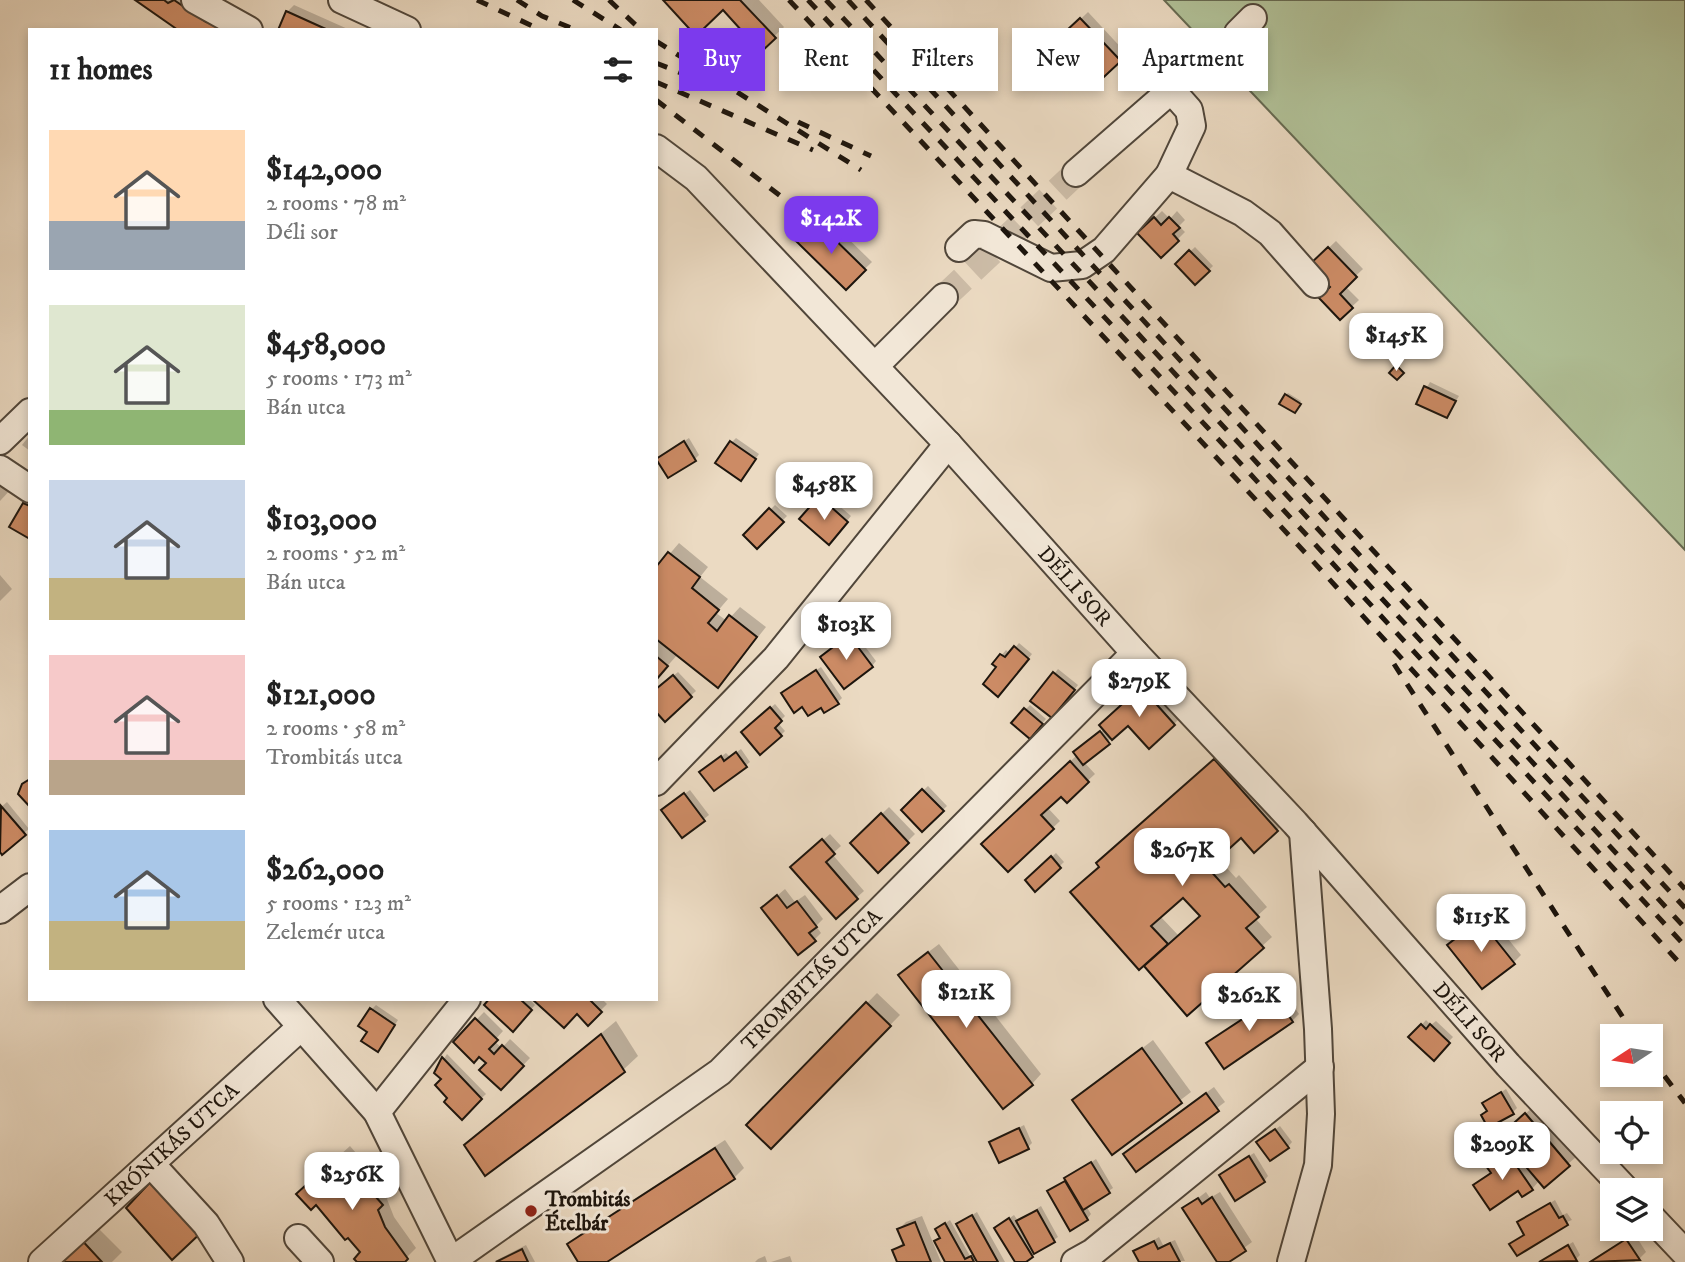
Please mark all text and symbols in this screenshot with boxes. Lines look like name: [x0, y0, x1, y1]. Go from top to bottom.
chip: Buy: [679, 28, 765, 91]
chip: Rent: [779, 28, 873, 91]
chip: Filters: [887, 28, 998, 91]
chip: New: [1012, 28, 1104, 91]
chip: Apartment: [1118, 28, 1268, 91]
icon: filters: [599, 51, 637, 89]
text: 11 homes: [49, 52, 153, 89]
text: $142,000: [266, 152, 382, 189]
icon: home: [105, 158, 189, 242]
text: 2 rooms · 78 m²: [266, 189, 406, 218]
pin: $142K: [782, 196, 880, 256]
text: $142K: [800, 204, 862, 233]
text: Déli sor: [266, 218, 338, 247]
pin: $145K: [1347, 314, 1445, 373]
text: $145K: [1365, 321, 1427, 350]
text: $458,000: [266, 327, 386, 364]
icon: home: [105, 333, 189, 417]
text: 5 rooms · 173 m²: [266, 364, 412, 393]
text: Bán utca: [266, 393, 345, 422]
pin: $458K: [775, 462, 873, 522]
text: $458K: [792, 470, 856, 499]
text: $103,000: [266, 502, 377, 539]
icon: home: [105, 508, 189, 592]
text: 2 rooms · 52 m²: [266, 539, 405, 568]
street label: DÉLI SOR: [1032, 541, 1117, 632]
text: Bán utca: [266, 568, 345, 597]
pin: $103K: [797, 602, 895, 662]
text: $103K: [817, 610, 875, 639]
pin: $279K: [1090, 660, 1188, 719]
text: $279K: [1107, 667, 1171, 696]
text: $121,000: [266, 677, 376, 714]
icon: home: [105, 683, 189, 767]
text: 2 rooms · 58 m²: [266, 714, 405, 743]
text: Trombitás utca: [266, 743, 403, 772]
pin: $267K: [1133, 828, 1231, 888]
text: $267K: [1150, 836, 1214, 865]
text: $262,000: [266, 852, 384, 889]
icon: home: [105, 858, 189, 942]
text: 5 rooms · 123 m²: [266, 889, 411, 918]
pin: $115K: [1432, 894, 1530, 954]
text: $115K: [1453, 902, 1509, 931]
street label: TROMBITÁS UTCA: [736, 904, 888, 1057]
text: Zelemér utca: [266, 918, 385, 947]
pin: $121K: [917, 970, 1015, 1030]
pin: $262K: [1200, 974, 1298, 1033]
street label: DÉLI SOR: [1427, 977, 1511, 1068]
text: $121K: [938, 978, 994, 1007]
text: $262K: [1217, 981, 1281, 1010]
north arrow: [1600, 1024, 1662, 1087]
map controls: [1600, 1024, 1663, 1241]
street label: KRÓNIKÁS UTCA: [100, 1077, 245, 1213]
button: locate: [1600, 1101, 1663, 1164]
pin: $209K: [1453, 1122, 1551, 1182]
text: $209K: [1470, 1130, 1534, 1159]
pin: $256K: [303, 1152, 401, 1212]
text: $256K: [320, 1160, 384, 1189]
button: layers: [1600, 1178, 1663, 1241]
place label: Trombitás Ételbár: [544, 1187, 630, 1237]
marker: Trombitás Ételbár: [523, 1203, 539, 1219]

